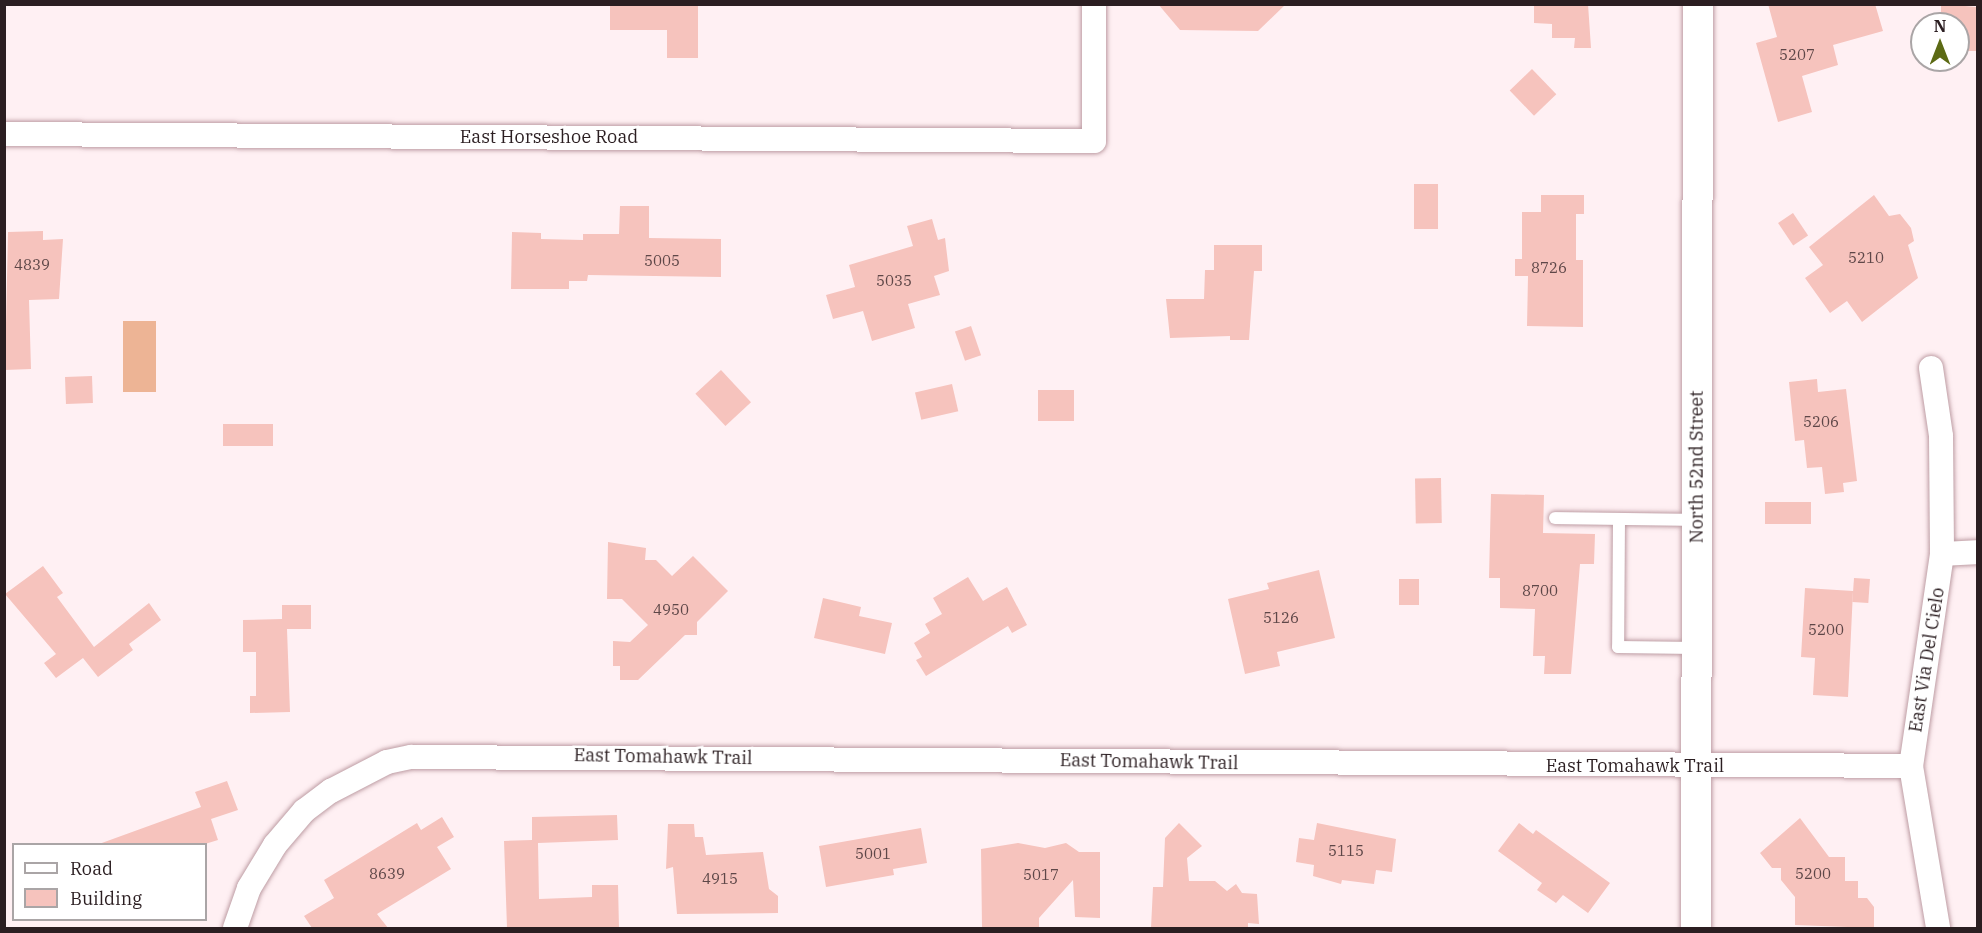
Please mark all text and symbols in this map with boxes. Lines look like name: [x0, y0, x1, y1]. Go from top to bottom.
north arrow: [1910, 12, 1970, 72]
text: N: [1934, 16, 1946, 36]
house number: 5207: [1779, 46, 1815, 64]
street label: East Horseshoe Road: [460, 126, 638, 148]
house number: 5210: [1848, 249, 1884, 267]
house number: 5005: [644, 252, 680, 270]
house number: 4839: [14, 256, 50, 274]
house number: 8726: [1531, 259, 1567, 277]
house number: 5035: [876, 272, 912, 290]
street label: North 52nd Street: [1686, 391, 1708, 543]
house number: 5206: [1803, 413, 1839, 431]
house number: 8700: [1522, 582, 1558, 600]
street label: East Via Del Cielo: [1905, 586, 1949, 734]
house number: 4950: [653, 601, 689, 619]
house number: 5126: [1263, 609, 1299, 627]
house number: 5200: [1808, 621, 1844, 639]
street label: East Tomahawk Trail: [574, 745, 752, 769]
street label: East Tomahawk Trail: [1060, 750, 1238, 774]
street label: East Tomahawk Trail: [1546, 755, 1724, 777]
house number: 5115: [1328, 842, 1364, 860]
legend: [12, 843, 207, 921]
house number: 5001: [855, 845, 891, 863]
text: Road: [70, 857, 113, 880]
house number: 8639: [369, 865, 405, 883]
house number: 5200: [1795, 865, 1831, 883]
house number: 5017: [1023, 866, 1059, 884]
house number: 4915: [702, 870, 738, 888]
text: Building: [70, 887, 142, 910]

